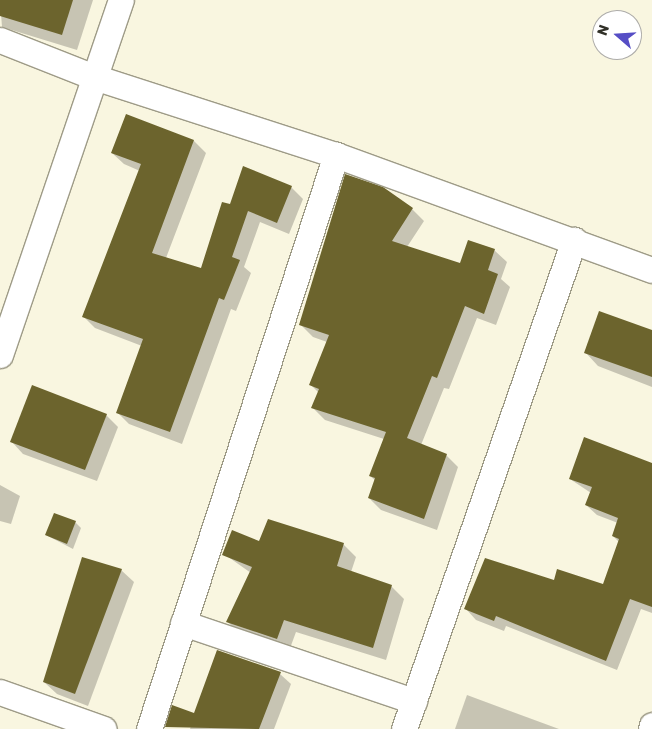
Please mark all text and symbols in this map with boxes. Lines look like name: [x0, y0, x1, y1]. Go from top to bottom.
north arrow: [592, 10, 642, 60]
text: N: [594, 23, 613, 38]

